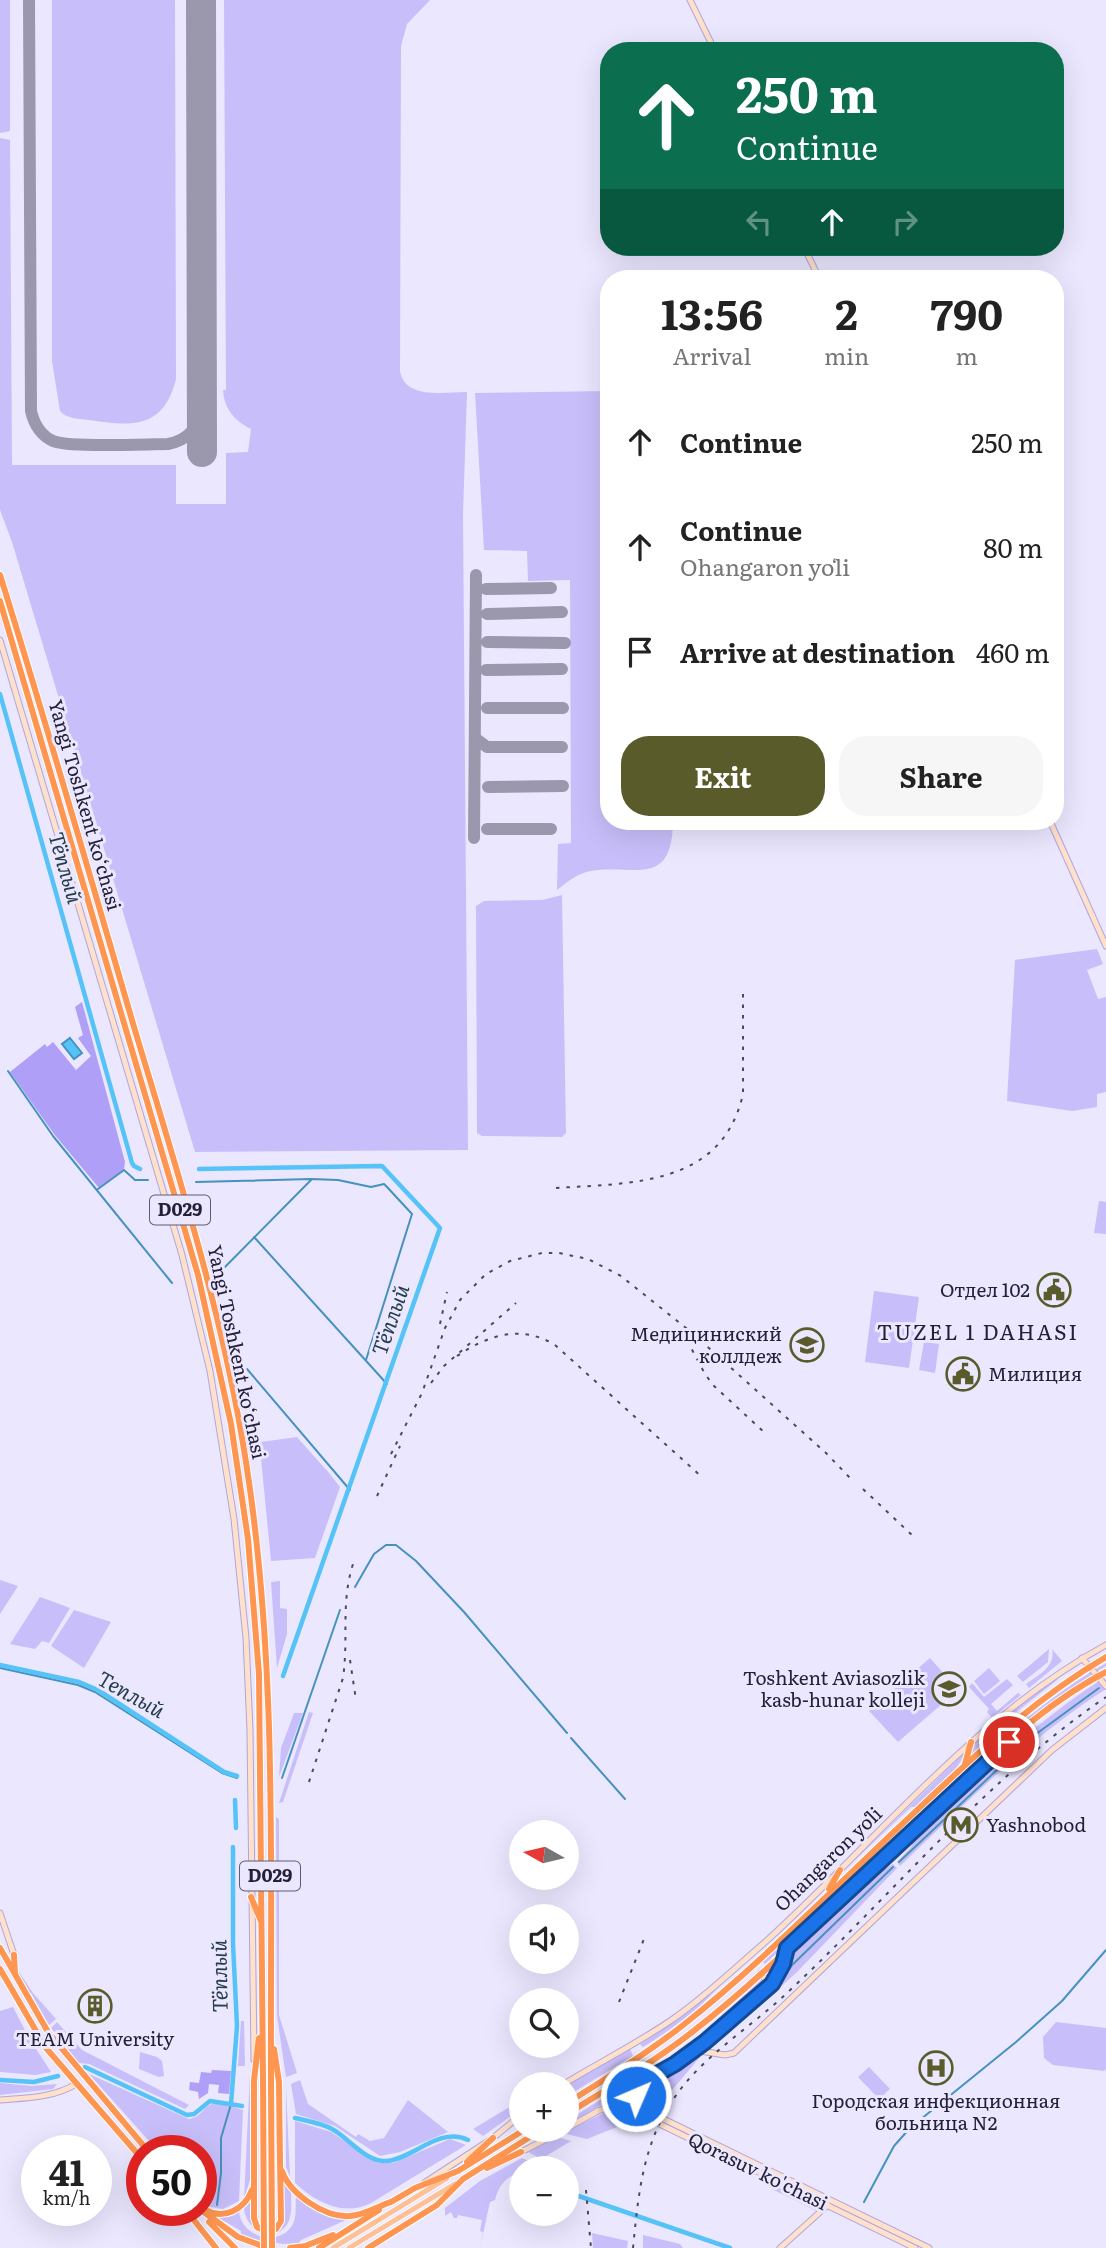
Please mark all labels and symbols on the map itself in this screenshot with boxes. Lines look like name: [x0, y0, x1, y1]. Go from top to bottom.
street label: Yangi Toshkent ko‘chasi: [42, 696, 129, 913]
water label: Тёплый: [42, 828, 93, 907]
road number: D029: [150, 1196, 210, 1224]
street label: Yangi Toshkent ko‘chasi: [202, 1242, 274, 1461]
public building icon: Отдел 102: [1035, 1271, 1073, 1309]
place label: Отдел 102: [940, 1275, 1030, 1303]
water label: Тёплый: [362, 1279, 415, 1359]
district label: TUZEL 1 DAHASI: [877, 1315, 1079, 1346]
place label: Медициниский коллдеж: [630, 1319, 782, 1369]
school or university icon: Медициниский коллдеж: [788, 1326, 826, 1364]
public building icon: Милиция: [944, 1355, 982, 1393]
place label: Милиция: [988, 1359, 1082, 1387]
water label: Теплый: [93, 1662, 172, 1724]
place label: Toshkent Aviasozlik kasb-hunar kolleji: [743, 1663, 925, 1713]
school or university icon: Toshkent Aviasozlik kasb-hunar kolleji: [930, 1670, 968, 1708]
pin: [979, 1712, 1039, 1772]
street label: Ohangaron yoʻli: [767, 1799, 888, 1917]
metro station icon: Yashnobod: [942, 1806, 980, 1844]
place label: Yashnobod: [986, 1810, 1086, 1838]
north arrow: [509, 1820, 579, 1890]
road number: D029: [240, 1862, 300, 1890]
water label: Тёплый: [201, 1939, 234, 2013]
building icon: TEAM University: [76, 1987, 114, 2025]
place label: TEAM University: [16, 2024, 174, 2052]
hospital icon: Городская инфекционная больница N2: [917, 2049, 955, 2087]
position arrow: [599, 2059, 673, 2133]
place label: Городская инфекционная больница N2: [812, 2086, 1060, 2136]
street label: Qorasuv ko'chasi: [684, 2124, 833, 2216]
speed limit sign: 50: [126, 2135, 217, 2226]

